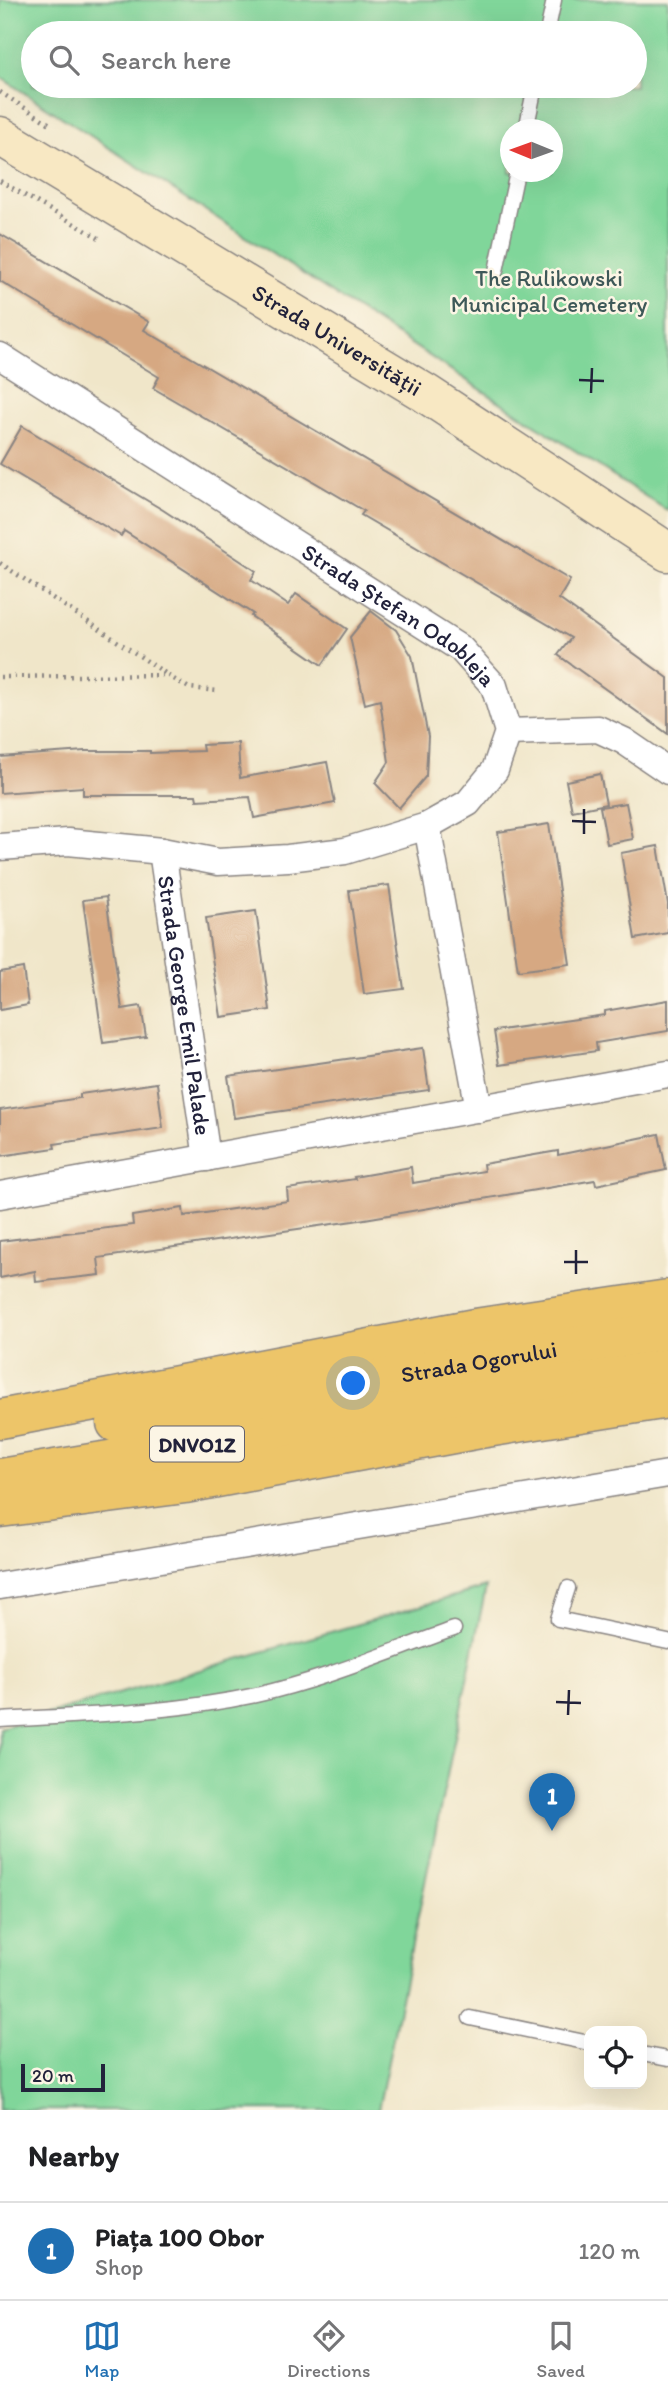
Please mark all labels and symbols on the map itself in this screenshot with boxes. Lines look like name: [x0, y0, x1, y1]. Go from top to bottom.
north arrow: [500, 119, 563, 182]
park label: The Rulikowski Municipal Cemetery: [451, 264, 648, 318]
street label: Strada Universității: [247, 278, 427, 402]
street label: Strada Ștefan Odobleja: [297, 538, 502, 692]
street label: Strada George Emil Palade: [152, 873, 218, 1137]
street label: Strada Ogorului: [399, 1335, 559, 1389]
your location: [336, 1366, 370, 1400]
road number: DNVO1Z: [150, 1426, 244, 1462]
pin: 1: [529, 1773, 575, 1831]
scale bar: [21, 2061, 105, 2093]

